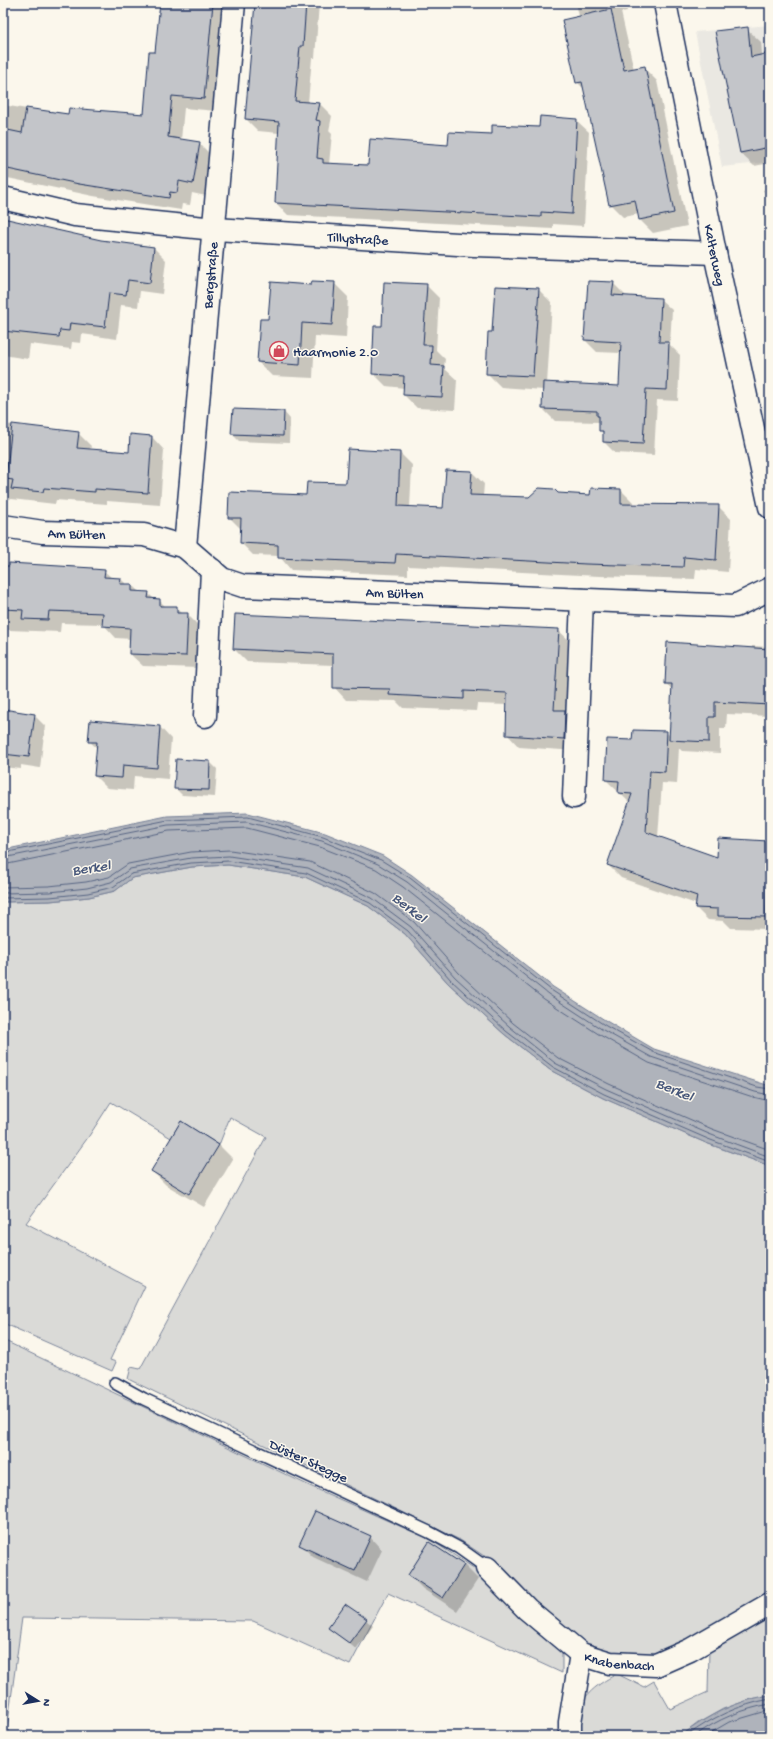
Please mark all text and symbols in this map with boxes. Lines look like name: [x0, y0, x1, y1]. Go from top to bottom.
street label: Kalterweg: [698, 223, 728, 288]
street label: Tillystraße: [326, 230, 390, 251]
street label: Bergstraße: [200, 241, 224, 310]
shop icon: Haarmonie 2.0: [268, 340, 290, 362]
place label: Haarmonie 2.0: [293, 345, 378, 362]
street label: Am Bülten: [47, 526, 106, 545]
street label: Am Bülten: [365, 585, 424, 604]
water label: Berkel: [71, 857, 113, 881]
water label: Berkel: [388, 890, 431, 929]
water label: Berkel: [653, 1075, 697, 1107]
street label: Düster Stegge: [265, 1436, 351, 1488]
street label: Knabenbach: [582, 1649, 655, 1676]
north arrow: [18, 1681, 58, 1721]
text: N: [39, 1698, 52, 1707]

